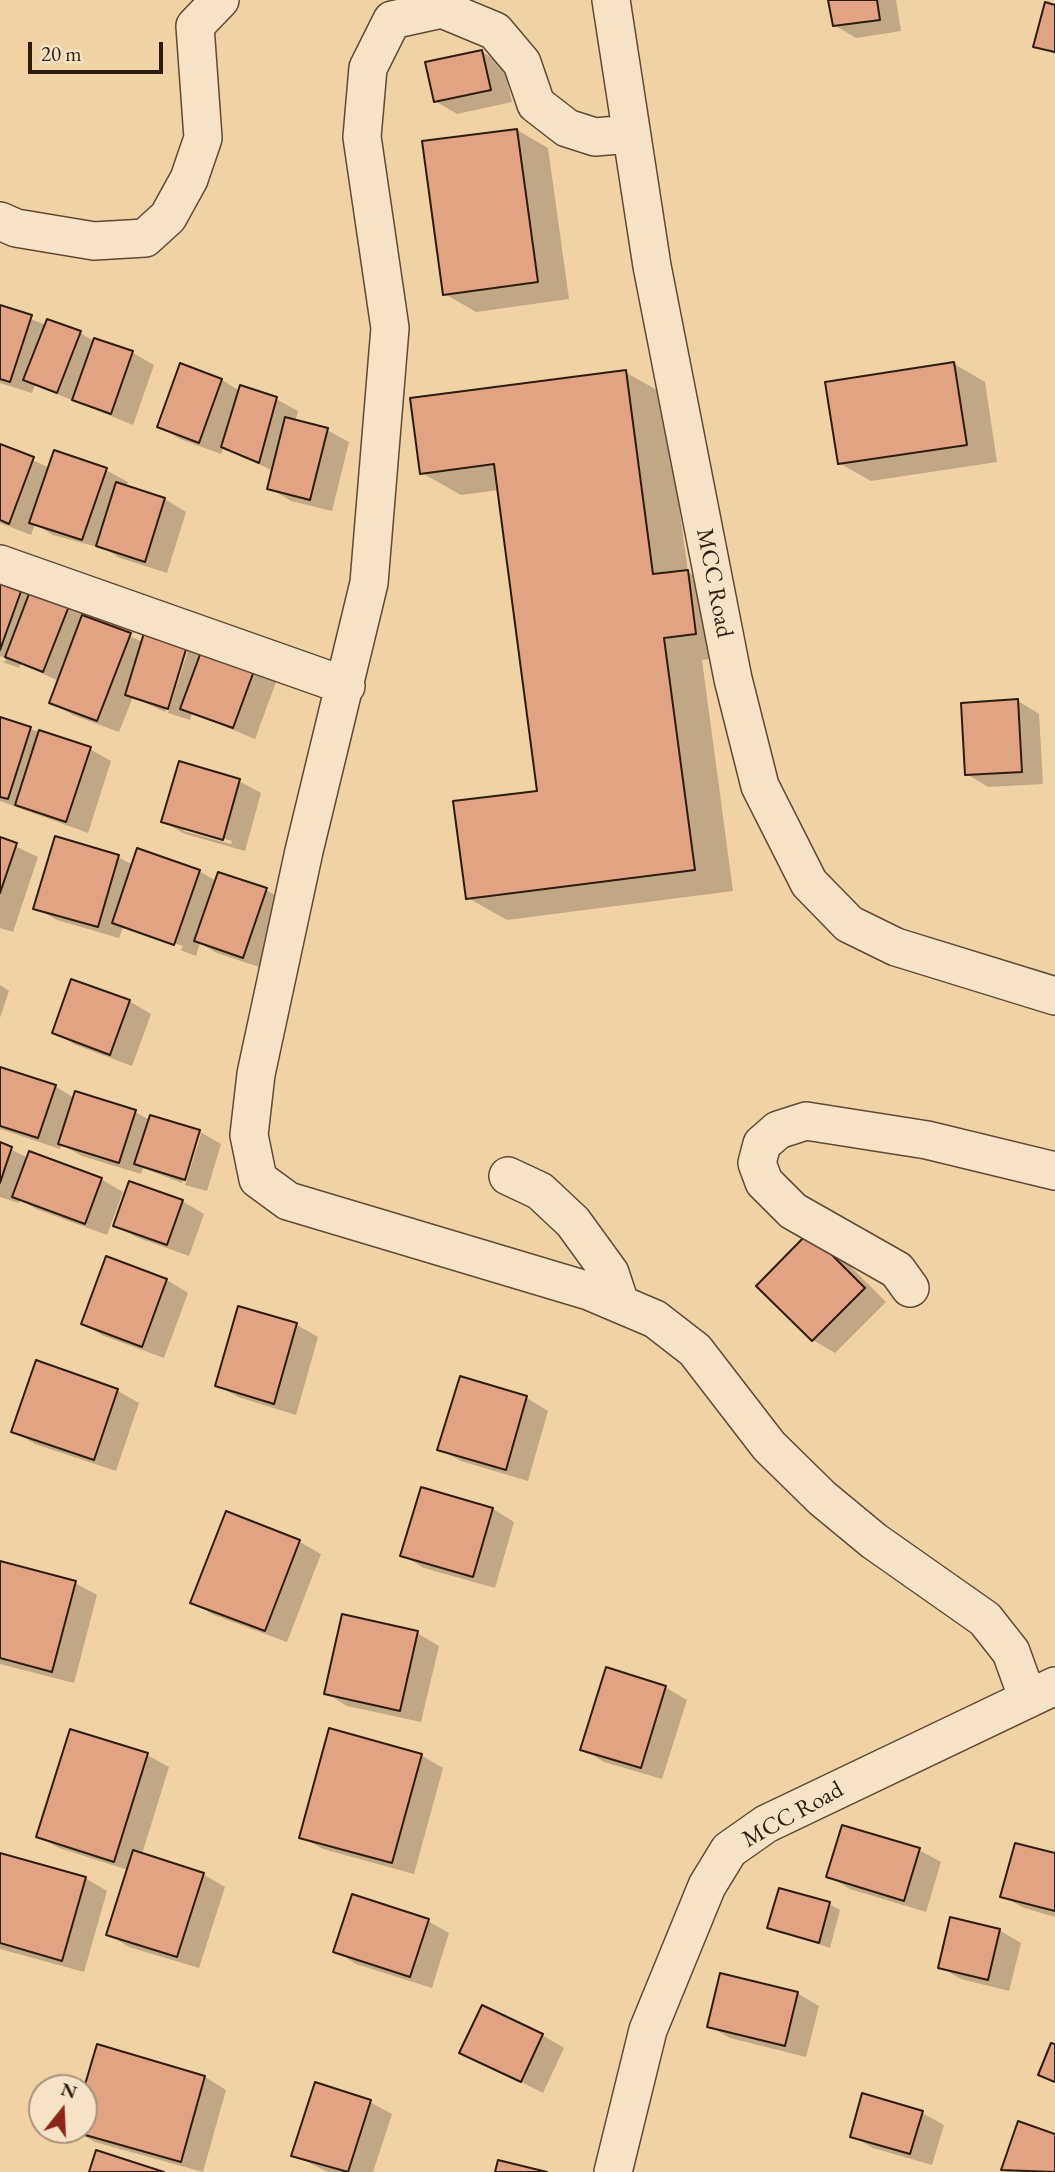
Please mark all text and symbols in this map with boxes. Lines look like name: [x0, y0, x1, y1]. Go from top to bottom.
scale bar: [32, 28, 166, 72]
text: 20 m: [41, 40, 82, 67]
street label: MCC Road: [689, 526, 739, 640]
street label: MCC Road: [738, 1776, 848, 1854]
north arrow: [28, 2074, 98, 2144]
text: N: [58, 2076, 80, 2105]

